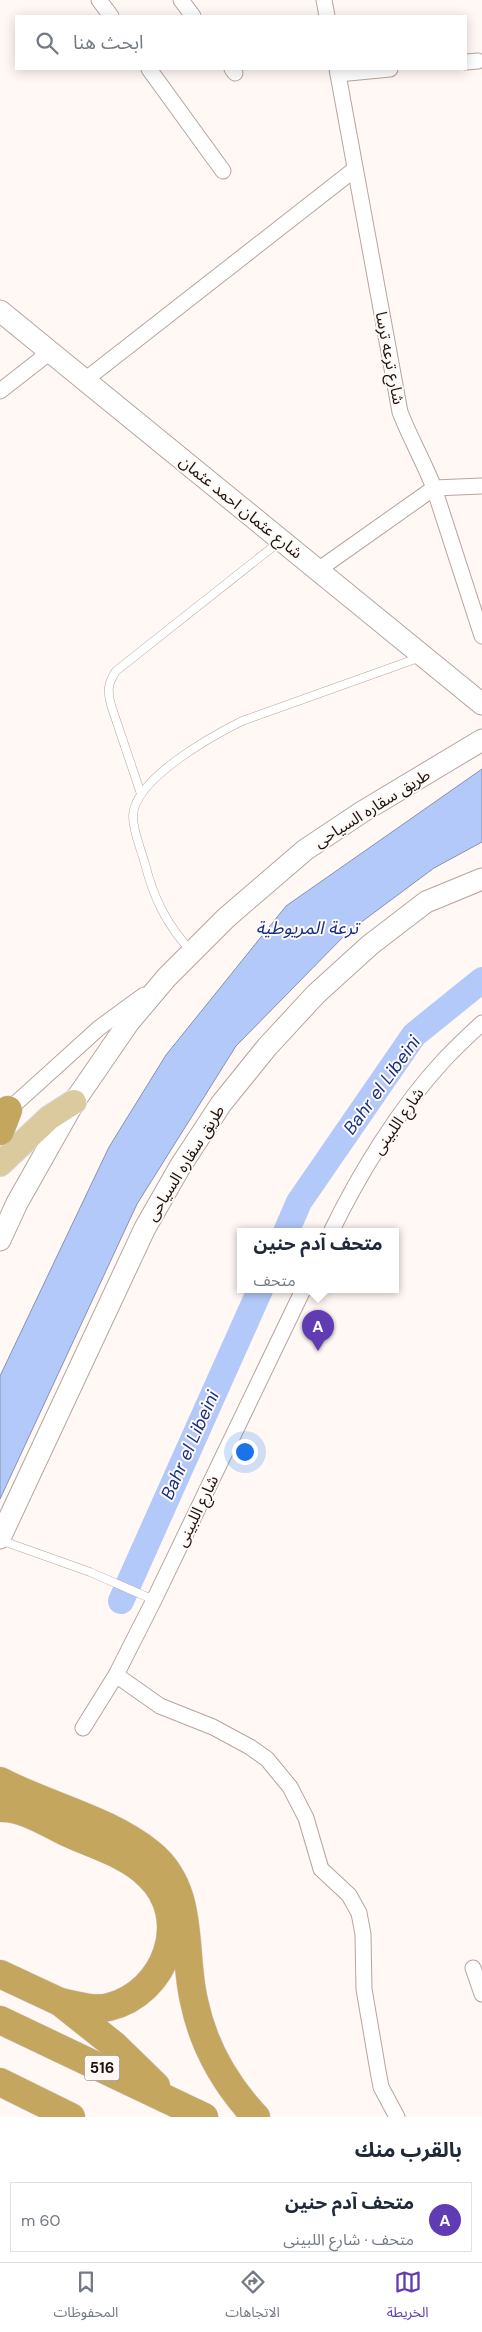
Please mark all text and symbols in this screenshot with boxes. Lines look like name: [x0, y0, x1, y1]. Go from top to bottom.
search box: [15, 15, 467, 70]
icon: search: [33, 29, 61, 57]
text: ابحث هنا: [73, 30, 144, 55]
street label: شارع ترعه ترسا: [369, 310, 409, 407]
street label: شارع عثمان احمد عثمان: [174, 451, 307, 565]
street label: طريق سقاره السياحى: [310, 764, 434, 852]
water label: ترعة المريوطية: [256, 916, 361, 940]
water label: Bahr el Libeini: [338, 1030, 426, 1139]
street label: شارع اللبينى: [367, 1083, 430, 1160]
street label: طريق سقاره السياحى: [141, 1101, 229, 1225]
popup: [237, 1228, 399, 1293]
text: متحف آدم حنين: [253, 1231, 383, 1256]
text: متحف: [253, 1270, 296, 1291]
pin: A: [302, 1310, 334, 1351]
water label: Bahr el Libeini: [155, 1386, 225, 1503]
your location: [232, 1439, 258, 1465]
street label: شارع اللبينى: [171, 1472, 225, 1551]
road number: 516: [84, 2056, 120, 2080]
text: بالقرب منك: [355, 2136, 462, 2164]
text: متحف آدم حنين: [285, 2190, 414, 2215]
text: 60 m: [21, 2210, 61, 2231]
text: A: [439, 2210, 451, 2231]
text: متحف · شارع اللبينى: [283, 2229, 414, 2250]
tab: المحفوظات: [53, 2268, 118, 2327]
tab: الاتجاهات: [225, 2268, 280, 2327]
tab: الخريطة: [387, 2268, 429, 2327]

